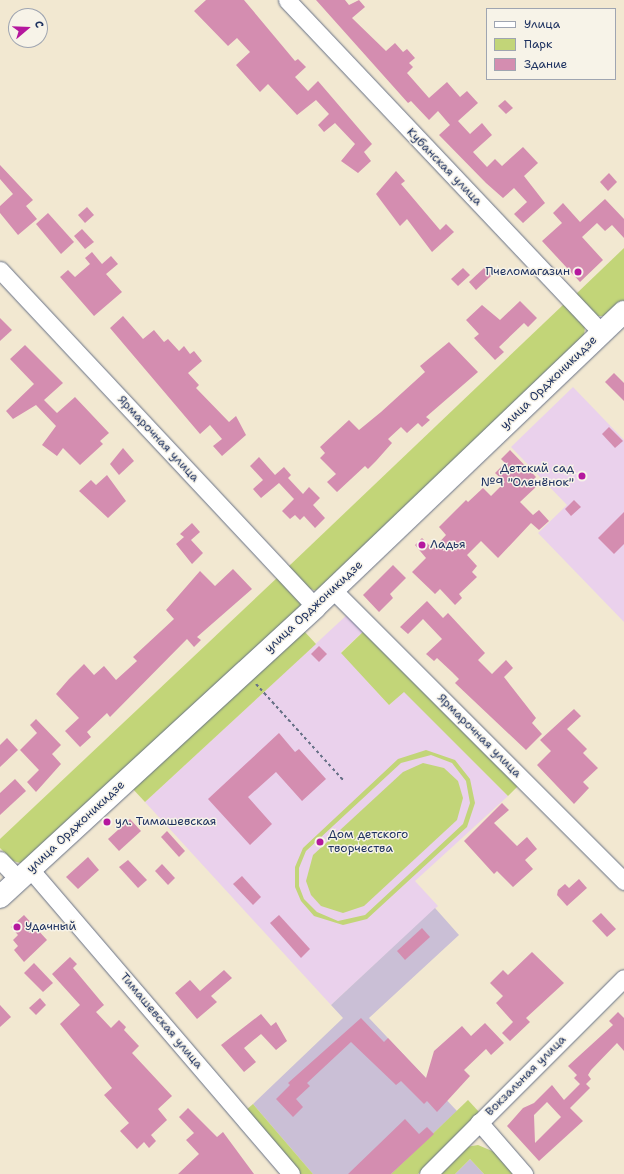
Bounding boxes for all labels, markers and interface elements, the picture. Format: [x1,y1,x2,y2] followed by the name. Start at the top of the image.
[8,8,48,48] north arrow
[486,8,616,80] legend
[524,16,560,32] text: Улица
[31,19,47,30] text: С
[524,36,552,52] text: Парк
[524,56,567,72] text: Здание
[403,125,485,209] street label: Кубанская улица
[485,265,570,279] place label: Пчеломагазин
[573,267,583,277] marker: Пчеломагазин
[498,333,600,433] street label: улица Орджоникидзе
[114,393,202,485] street label: Ярмарочная улица
[481,462,574,490] place label: Детский сад №9 "Оленёнок"
[577,471,587,481] marker: Детский сад №9 "Оленёнок"
[430,538,466,552] place label: Ладья
[417,540,427,550] marker: Ладья
[262,558,366,656] street label: улица Орджоникидзе
[434,691,524,781] street label: Ярмарочная улица
[24,778,128,876] street label: улица Орджоникидзе
[115,815,216,829] place label: ул. Тимашевская
[102,817,112,827] marker: ул. Тимашевская
[328,828,408,856] place label: Дом детского творчества
[315,837,325,847] marker: Дом детского творчества
[25,920,76,934] place label: Удачный
[12,922,22,932] marker: Удачный
[117,970,205,1072] street label: Тимашевская улица
[483,1033,569,1119] street label: Вокзальная улица

